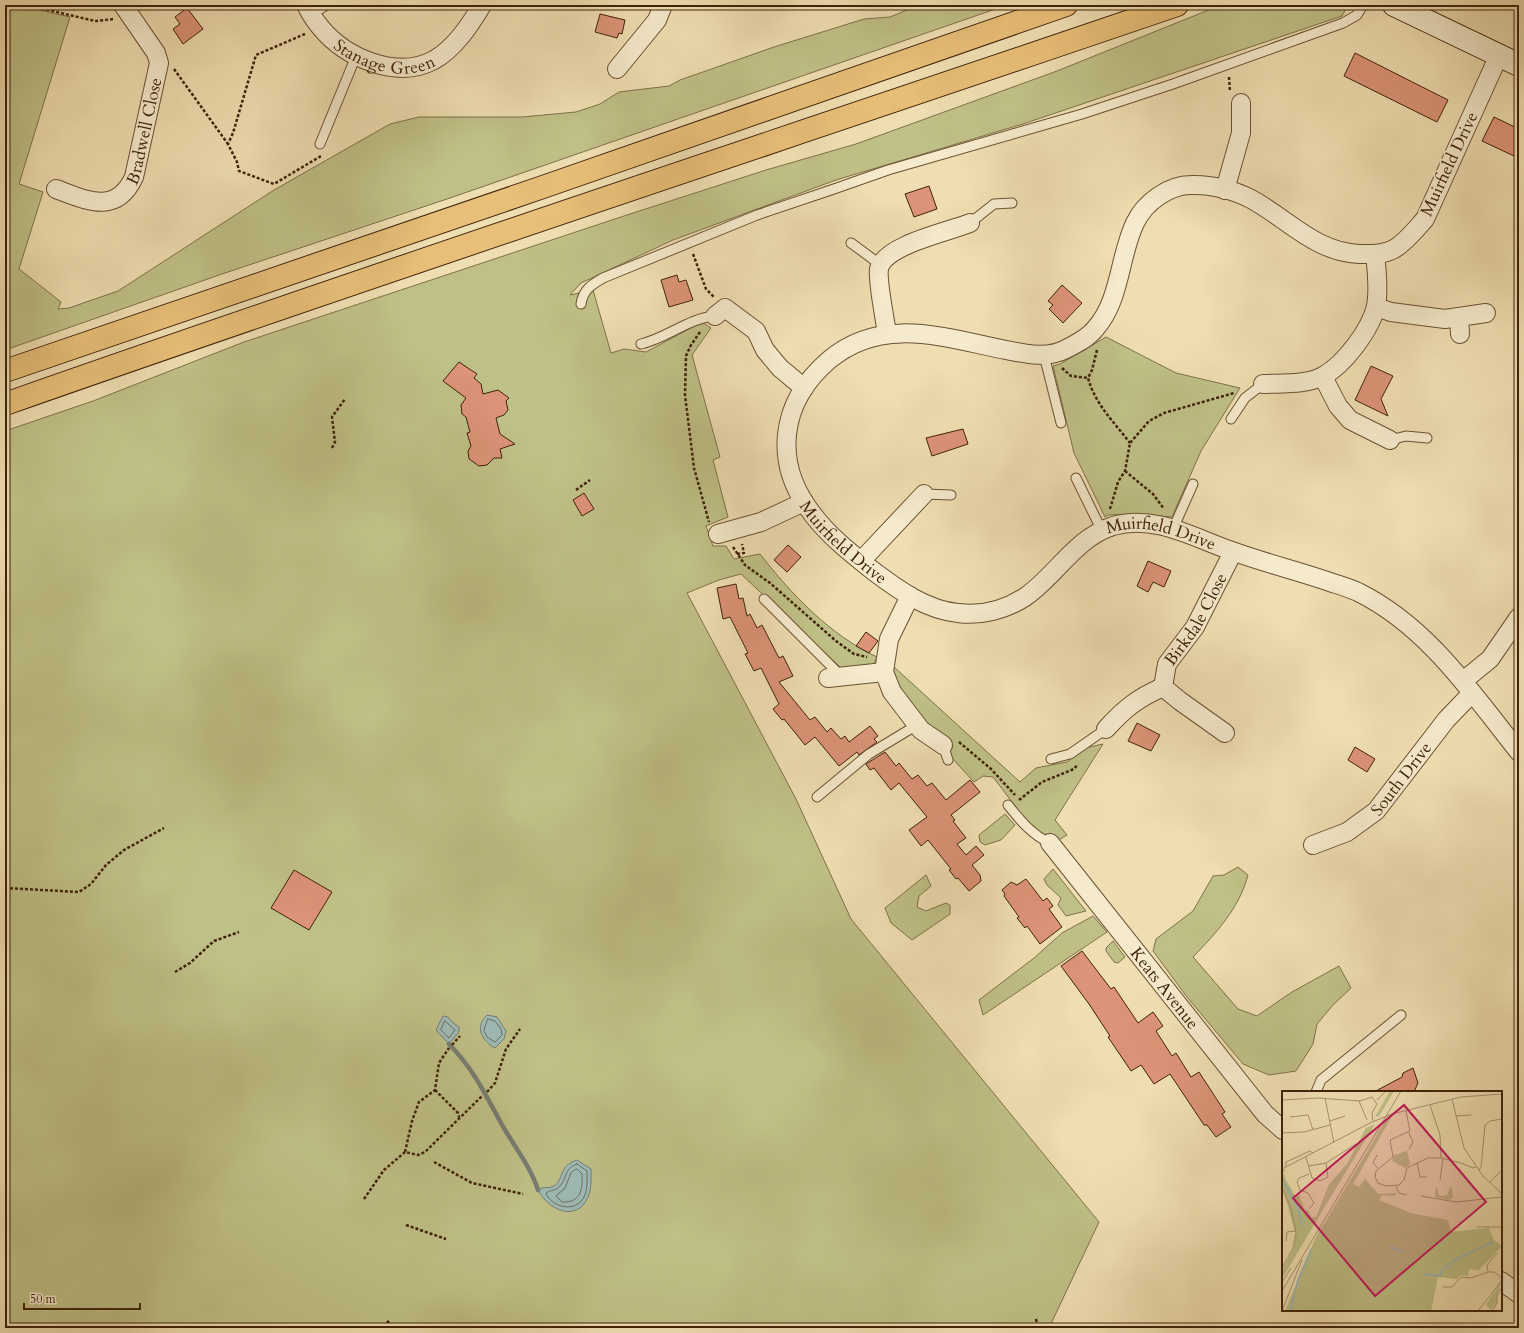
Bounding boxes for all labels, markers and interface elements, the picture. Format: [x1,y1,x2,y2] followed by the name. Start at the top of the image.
[329,33,439,79] street label: Stanage Green
[120,75,167,189] street label: Bradwell Close
[1415,108,1483,220] street label: Muirfield Drive
[795,496,892,589] street label: Muirfield Drive
[1103,511,1219,555] street label: Muirfield Drive
[1158,569,1232,670] street label: Birkdale Close
[1365,737,1437,820] street label: South Drive
[1125,942,1205,1034] street label: Keats Avenue
[1282,1091,1502,1311] inset map
[24,1285,140,1311] scale bar
[30,1291,57,1307] text: 50 m

